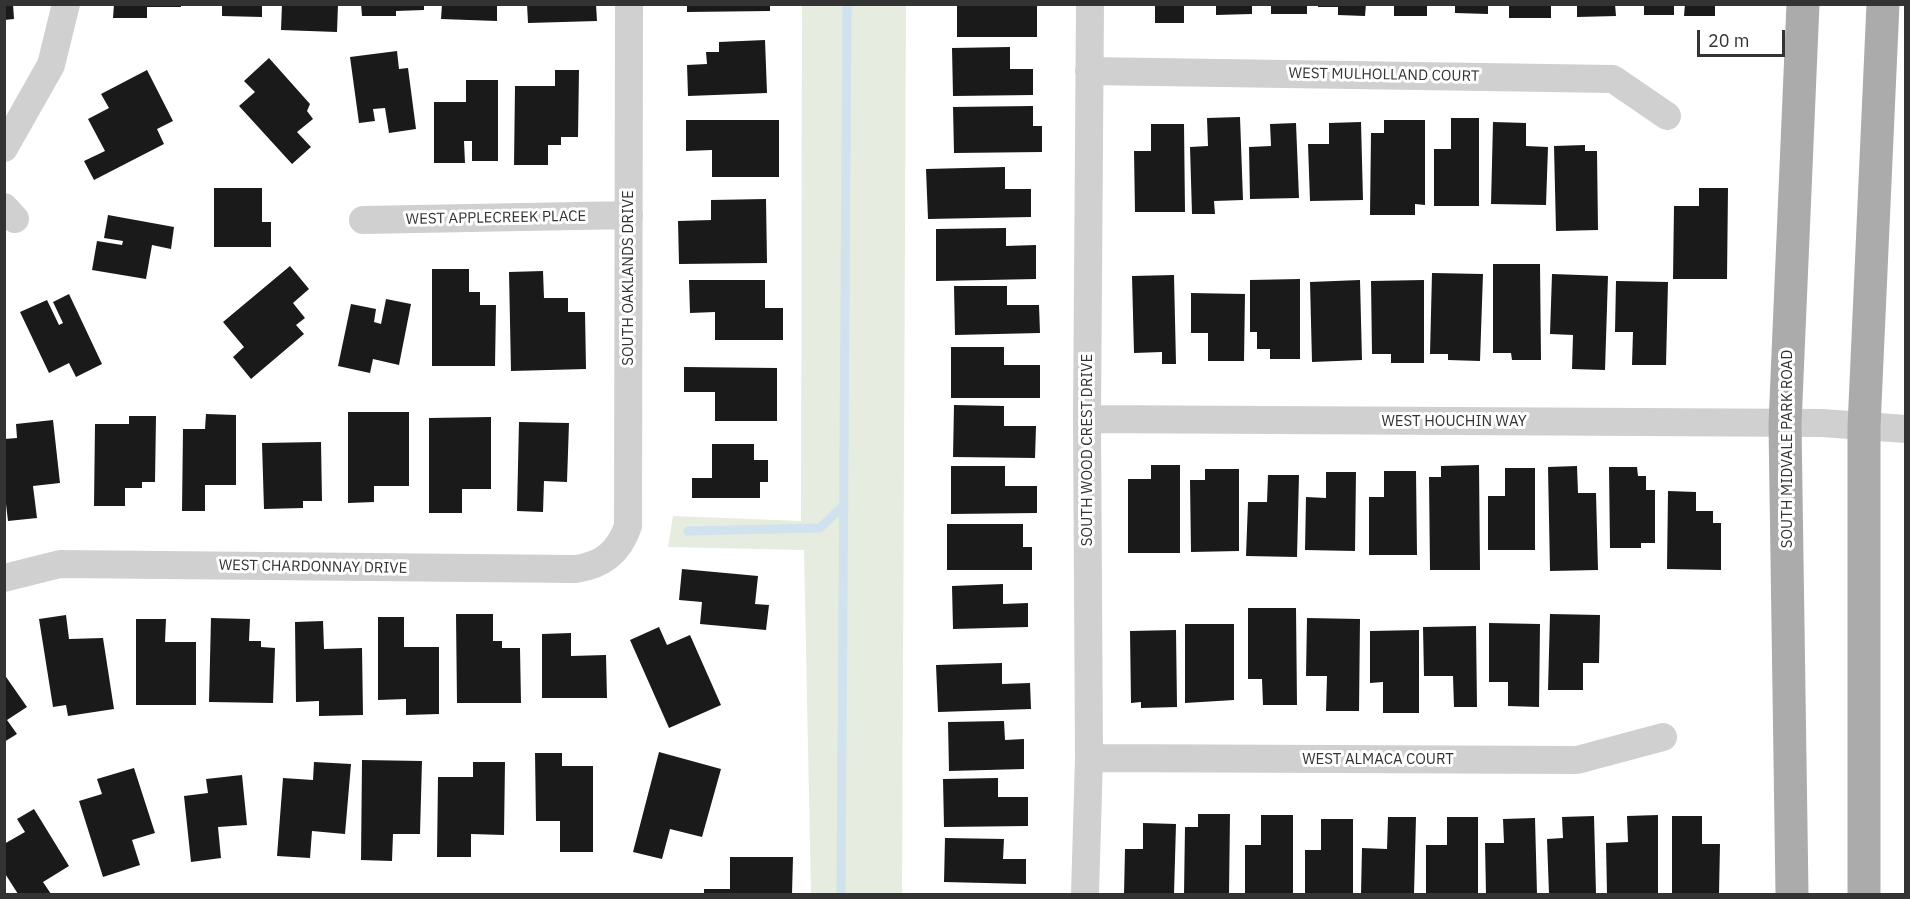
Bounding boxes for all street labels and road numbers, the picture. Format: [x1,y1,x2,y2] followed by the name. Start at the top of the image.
[1289,64,1479,86] street label: WEST MULHOLLAND COURT
[620,190,638,366] street label: SOUTH OAKLANDS DRIVE
[406,207,586,229] street label: WEST APPLECREEK PLACE
[1779,350,1797,548] street label: SOUTH MIDVALE PARK ROAD
[1079,354,1097,546] street label: SOUTH WOOD CREST DRIVE
[1381,413,1527,431] street label: WEST HOUCHIN WAY
[219,556,407,578] street label: WEST CHARDONNAY DRIVE
[1302,751,1454,769] street label: WEST ALMACA COURT

